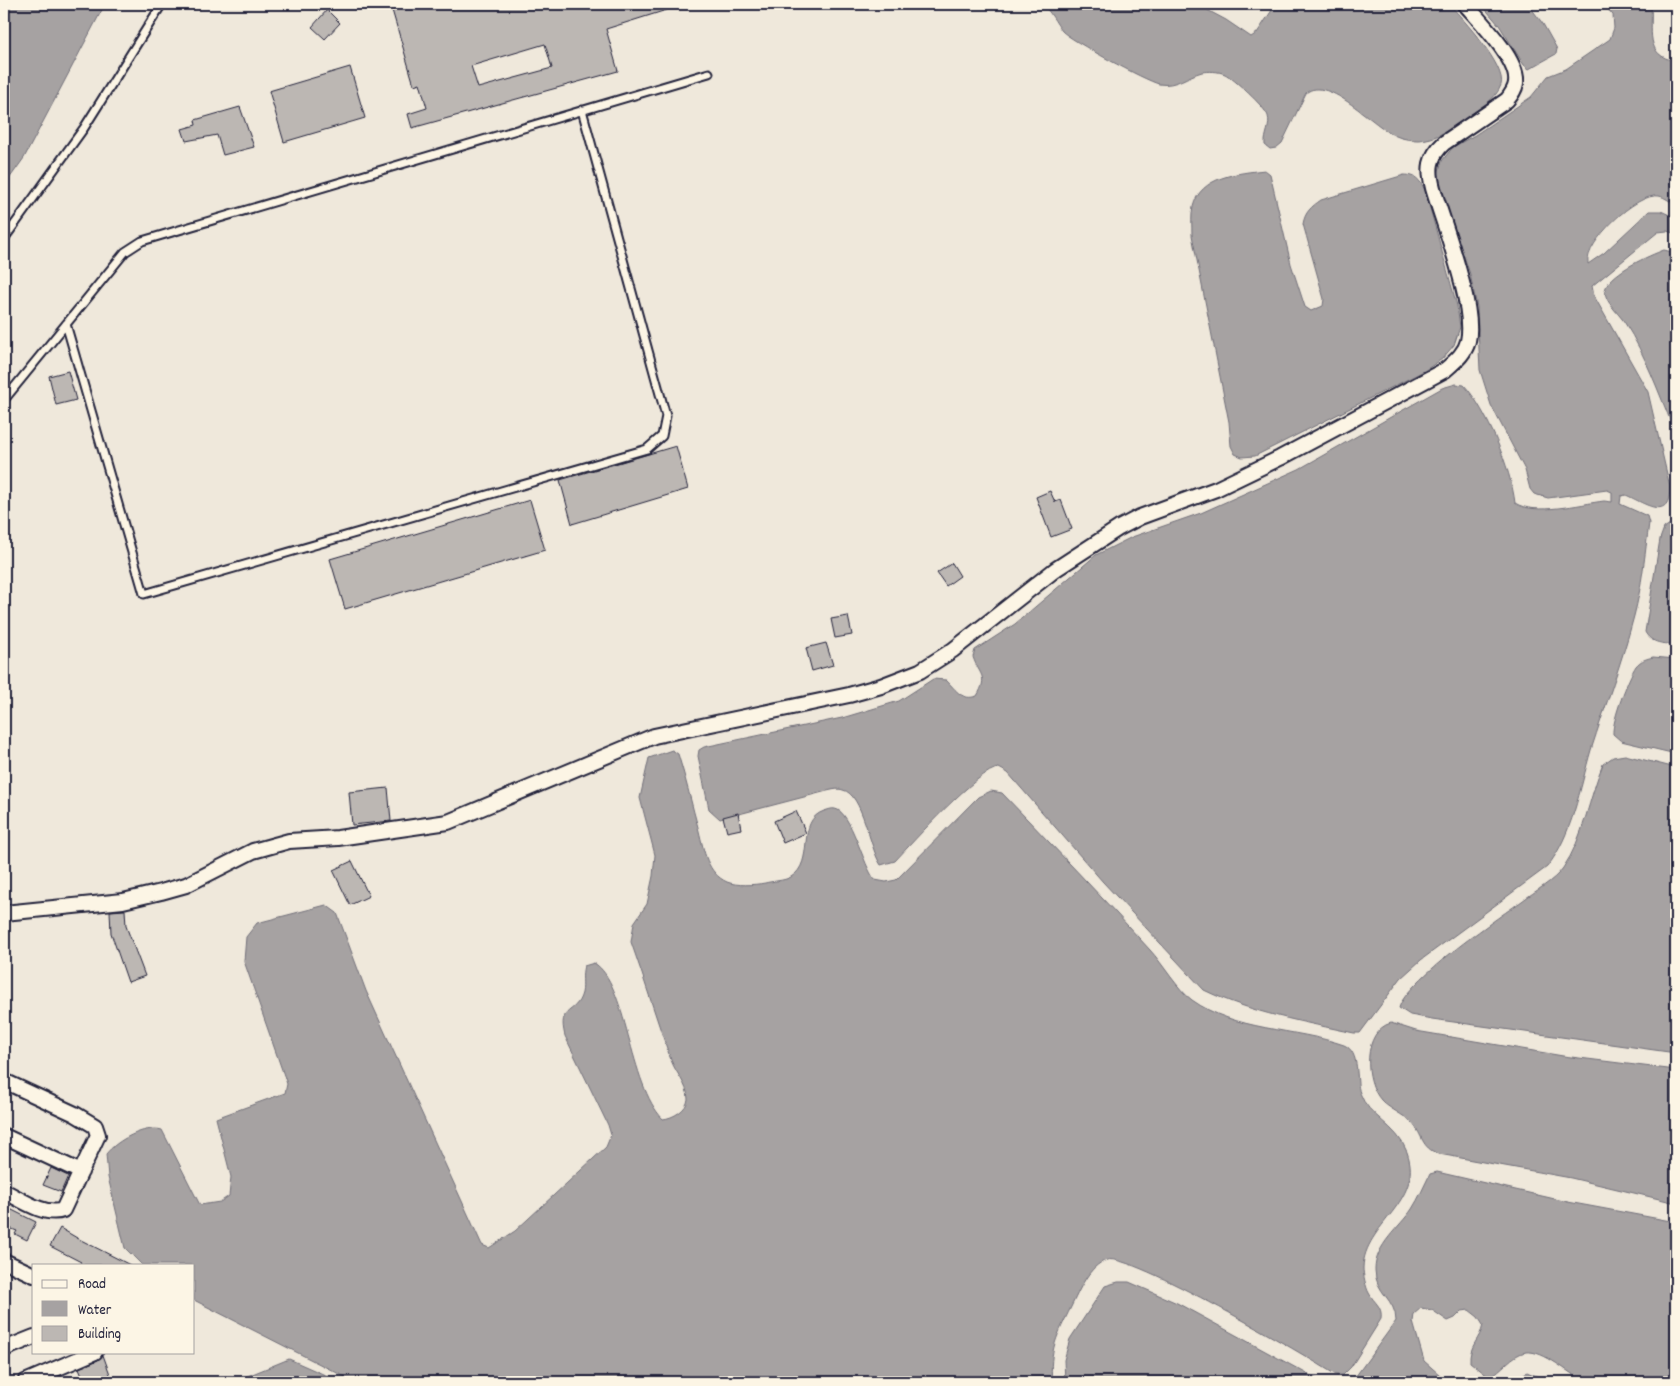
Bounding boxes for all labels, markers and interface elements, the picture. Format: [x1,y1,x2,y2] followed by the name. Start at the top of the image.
[32,1264,195,1354] legend
[78,1274,106,1296] text: Road
[78,1300,112,1322] text: Water
[78,1324,121,1346] text: Building

